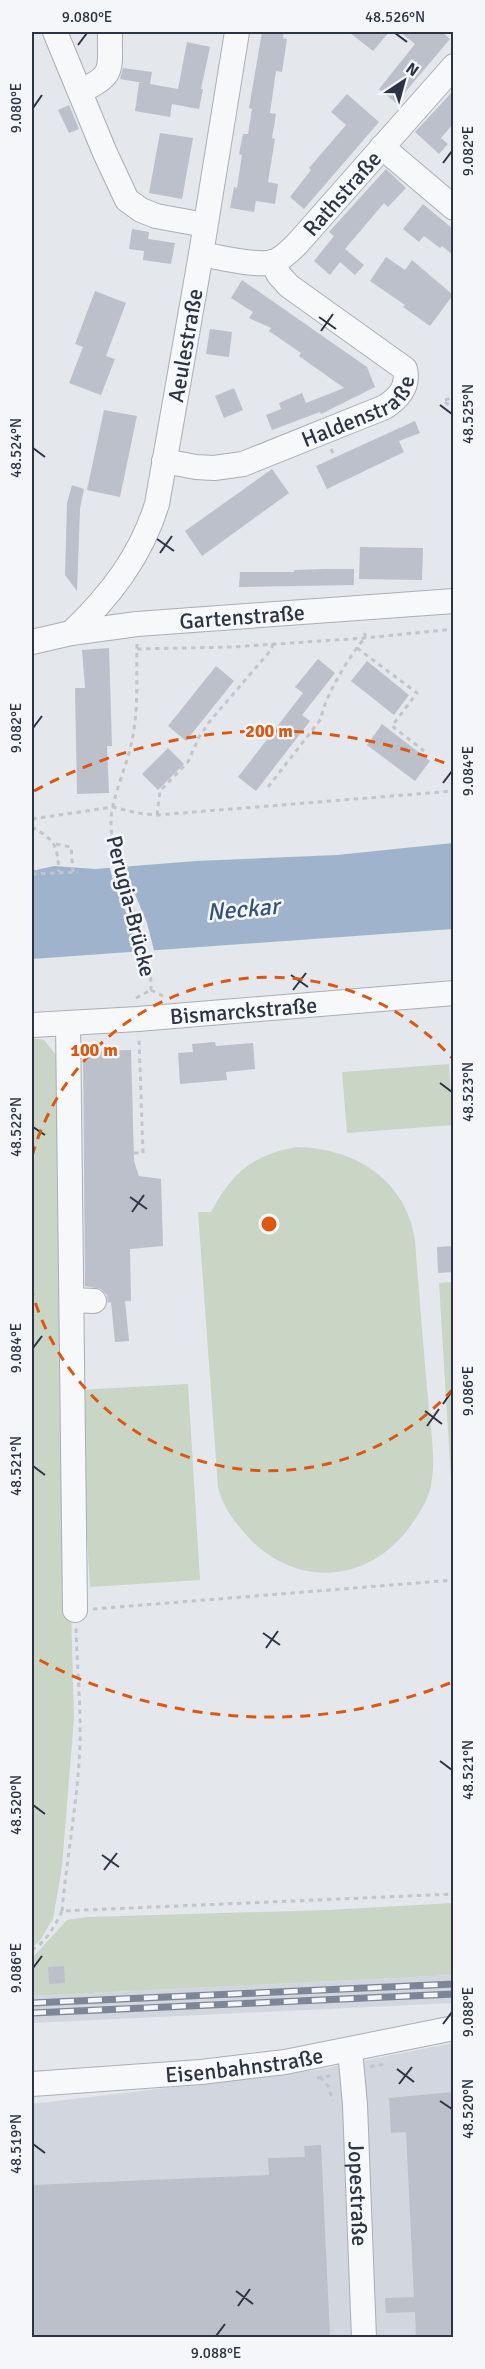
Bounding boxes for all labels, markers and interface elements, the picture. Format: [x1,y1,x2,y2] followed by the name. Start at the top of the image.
[62,8,112,26] text: 9.080°E
[365,8,425,26] text: 48.526°N
[374,51,434,111] north arrow
[402,58,423,81] text: N
[7,83,25,133] text: 9.080°E
[459,126,477,176] text: 9.082°E
[297,145,387,241] street label: Rathstraße
[162,286,208,404] street label: Aeulestraße
[297,374,420,453] street label: Haldenstraße
[459,384,477,444] text: 48.525°N
[7,418,25,478] text: 48.524°N
[178,598,306,634] street label: Gartenstraße
[7,703,25,753] text: 9.082°E
[245,720,293,742] text: 200 m
[459,746,477,796] text: 9.084°E
[100,833,162,979] street label: Perugia-Brücke
[205,891,284,927] water label: Neckar
[169,991,318,1030] street label: Bismarckstraße
[70,1039,118,1061] text: 100 m
[459,1062,477,1122] text: 48.523°N
[7,1097,25,1157] text: 48.522°N
[259,1214,279,1234] centre of rings
[7,1323,25,1373] text: 9.084°E
[459,1366,477,1416] text: 9.086°E
[7,1436,25,1496] text: 48.521°N
[459,1740,477,1800] text: 48.521°N
[7,1775,25,1835] text: 48.520°N
[7,1943,25,1993] text: 9.086°E
[459,1987,477,2037] text: 9.088°E
[164,2041,325,2088] street label: Eisenbahnstraße
[459,2079,477,2139] text: 48.520°N
[7,2114,25,2174] text: 48.519°N
[343,2141,374,2247] street label: Jopestraße
[191,2344,241,2362] text: 9.088°E

